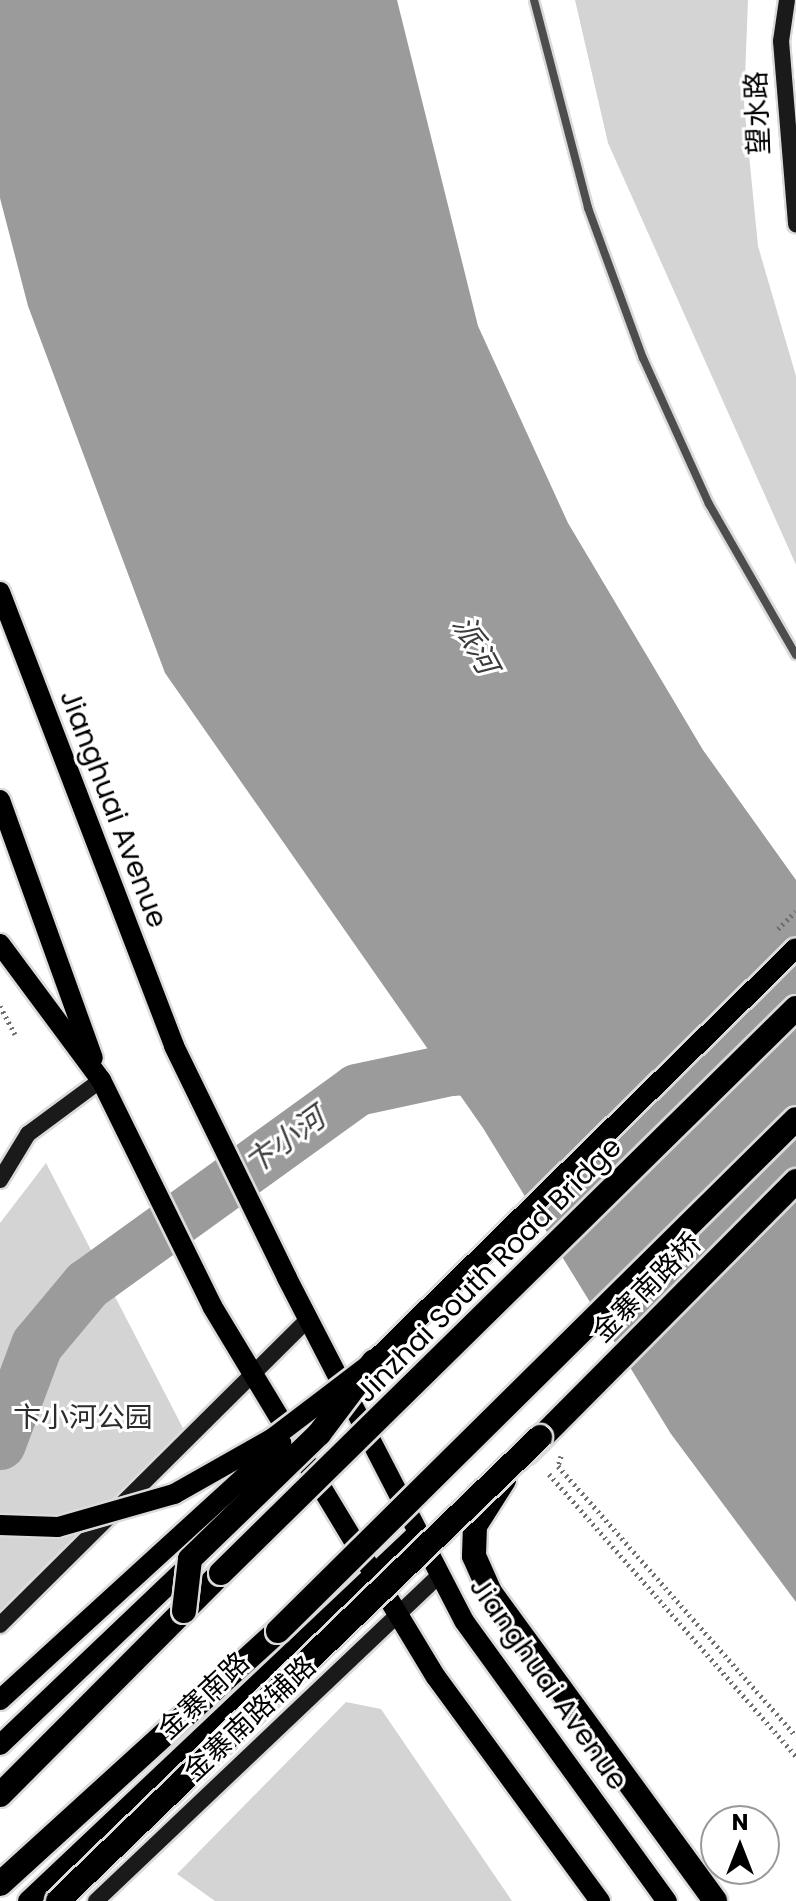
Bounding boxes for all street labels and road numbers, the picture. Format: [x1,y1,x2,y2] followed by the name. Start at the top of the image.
[740,70,776,156] street label: 望水路
[52,685,174,933] street label: Jianghuai Avenue
[349,1130,629,1410] street label: Jinzhai South Road Bridge
[586,1227,708,1349] street label: 金寨南路桥
[462,1571,634,1797] street label: Jianghuai Avenue
[152,1646,256,1746] street label: 金寨南路
[177,1649,323,1789] street label: 金寨南路辅路

